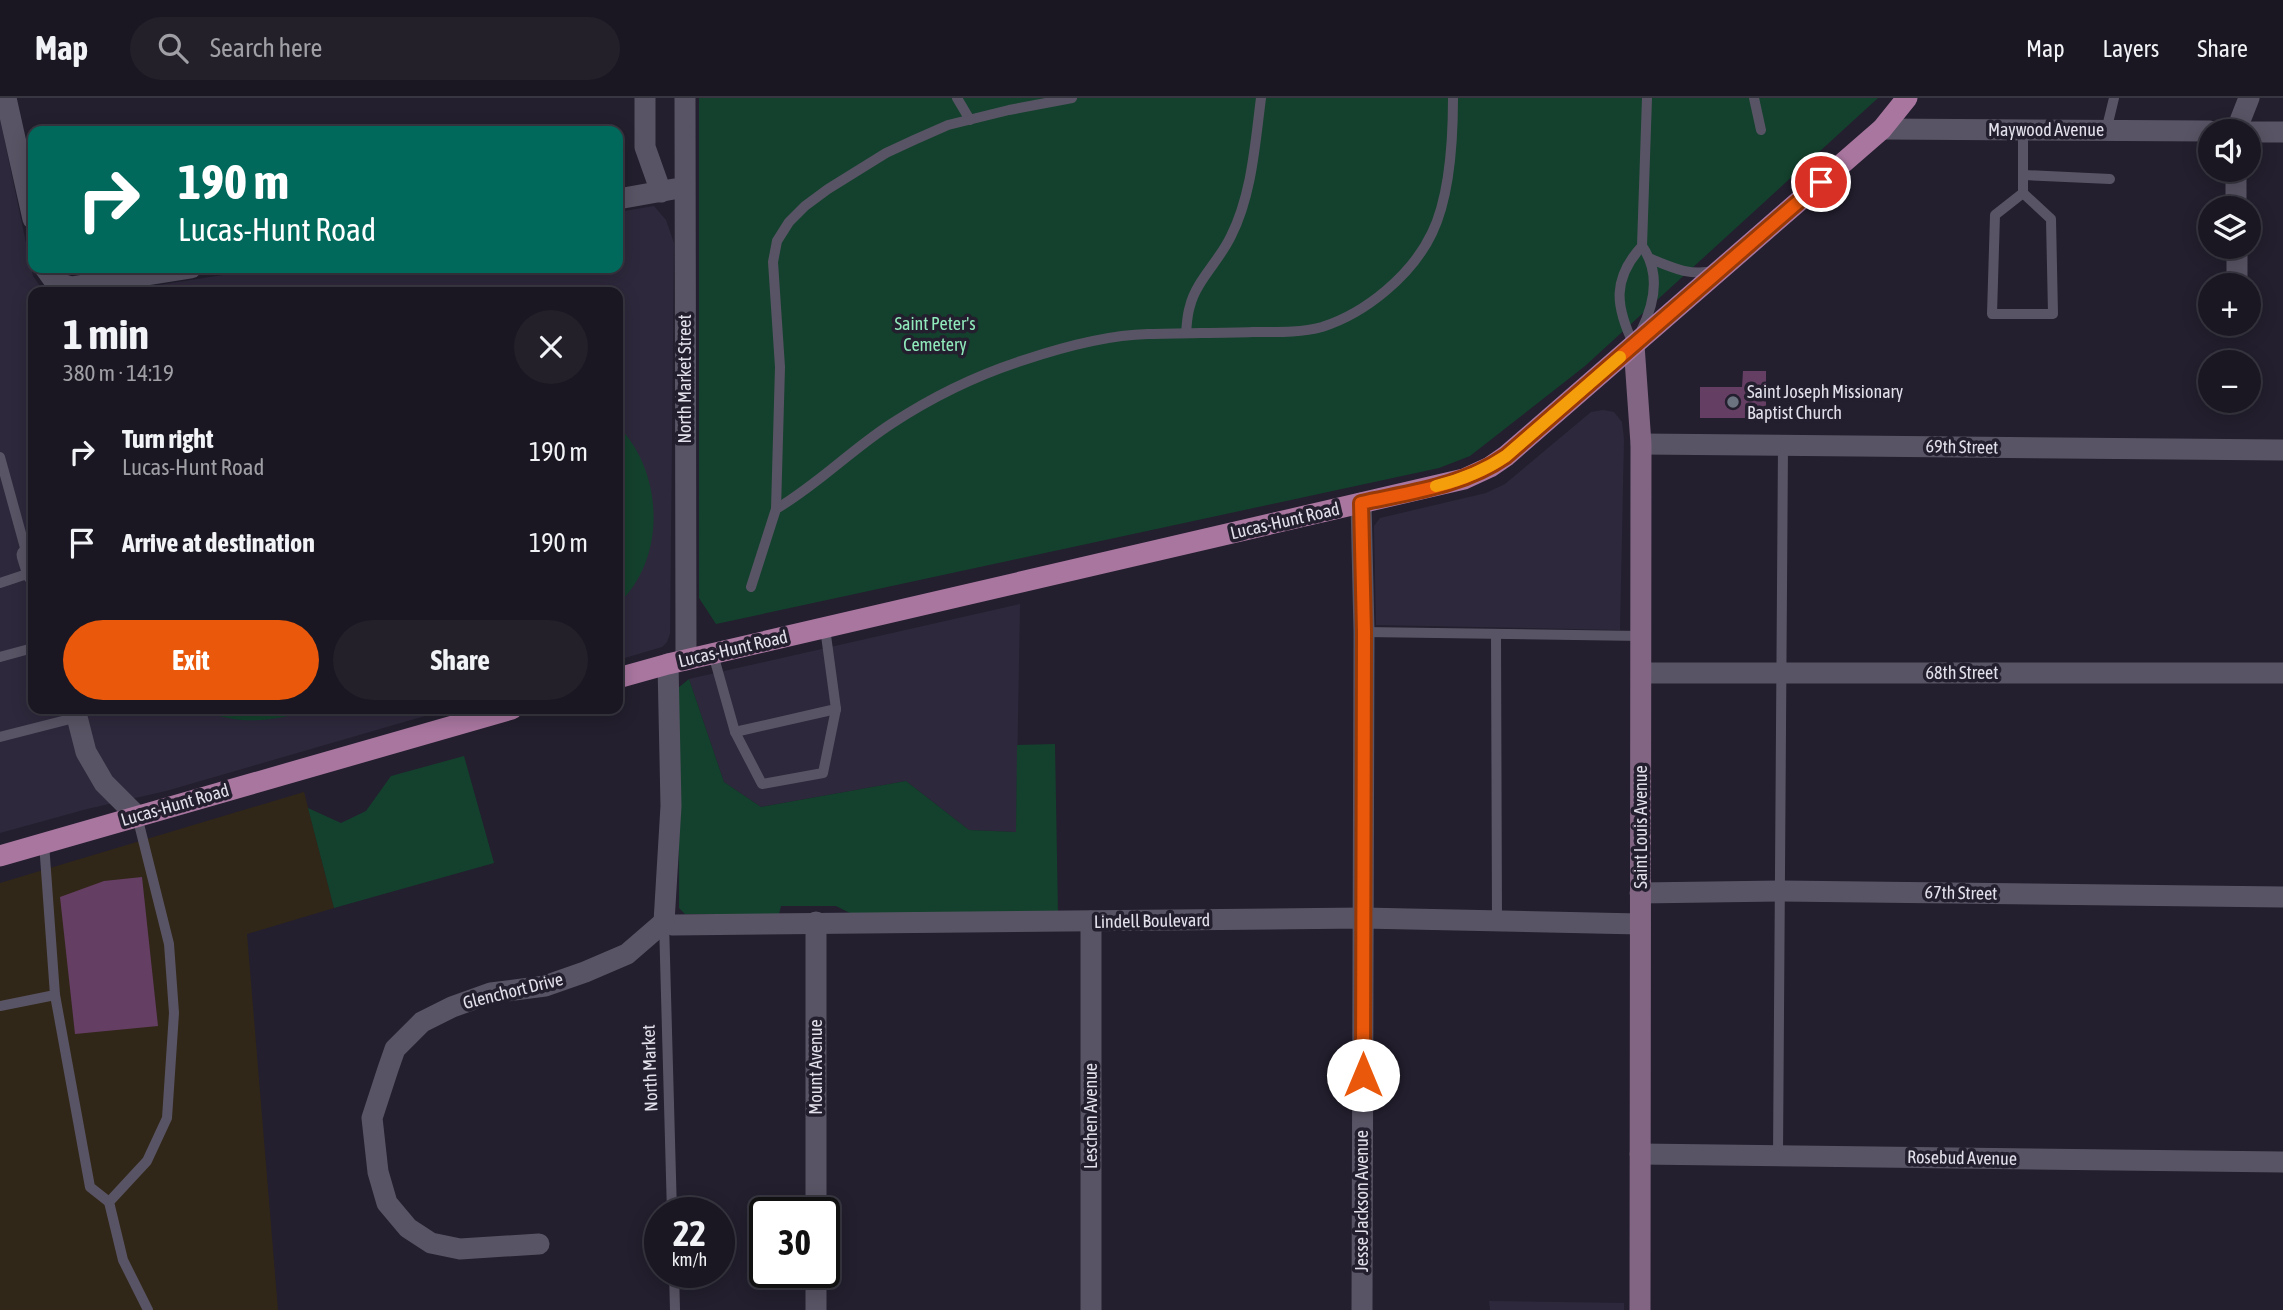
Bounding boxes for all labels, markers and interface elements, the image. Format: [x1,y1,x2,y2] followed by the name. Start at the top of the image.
[130,17,620,80] search box
[35,29,88,67] text: Map
[154,29,192,67] icon: search
[210,33,322,63] text: Search here
[2026,35,2065,62] text: Map
[2103,35,2159,62] text: Layers
[2197,35,2248,62] text: Share
[1988,119,2104,140] street label: Maywood Avenue
[2198,119,2261,413] map controls
[2198,119,2261,182] button: sound
[1791,152,1851,212] pin
[178,153,289,209] text: 190 m
[63,154,154,245] icon: right
[1802,163,1840,201] icon: arrive
[2198,196,2261,259] button: layers
[178,211,376,248] text: Lucas-Hunt Road
[2198,273,2261,336] button: +
[63,310,149,358] text: 1 min
[514,310,588,384] button: close
[894,313,976,355] park label: Saint Peter's Cemetery
[674,314,695,444] street label: North Market Street
[2198,350,2261,413] button: −
[63,360,174,386] text: 380 m · 14:19
[1747,381,1903,423] place label: Saint Joseph Missionary Baptist Church
[1725,394,1741,410] marker: Saint Joseph Missionary Baptist Church
[122,424,213,454] text: Turn right
[63,433,101,471] icon: right
[1925,435,1999,458] street label: 69th Street
[529,437,588,467] text: 190 m
[122,454,264,480] text: Lucas-Hunt Road
[1228,498,1342,543] street label: Lucas-Hunt Road
[63,524,101,562] icon: arrive
[122,528,315,558] text: Arrive at destination
[529,528,588,558] text: 190 m
[63,620,319,700] button: Exit
[333,620,588,700] button: Share
[676,626,790,671] street label: Lucas-Hunt Road
[1926,662,1998,683] street label: 68th Street
[1630,765,1651,889] street label: Saint Louis Avenue
[118,779,231,830] street label: Lucas-Hunt Road
[1924,881,1998,904] street label: 67th Street
[1094,909,1210,932] street label: Lindell Boulevard
[461,968,565,1013] street label: Glenchort Drive
[805,1019,826,1115] street label: Mount Avenue
[637,1024,662,1112] street label: North Market
[1326,1038,1400,1112] position arrow
[1080,1063,1101,1169] street label: Leschen Avenue
[1351,1130,1372,1272] street label: Jesse Jackson Avenue
[1907,1146,2017,1169] street label: Rosebud Avenue
[749,1197,840,1288] speed limit sign: 30
[673,1213,706,1253] text: 22
[672,1249,707,1270] text: km/h

